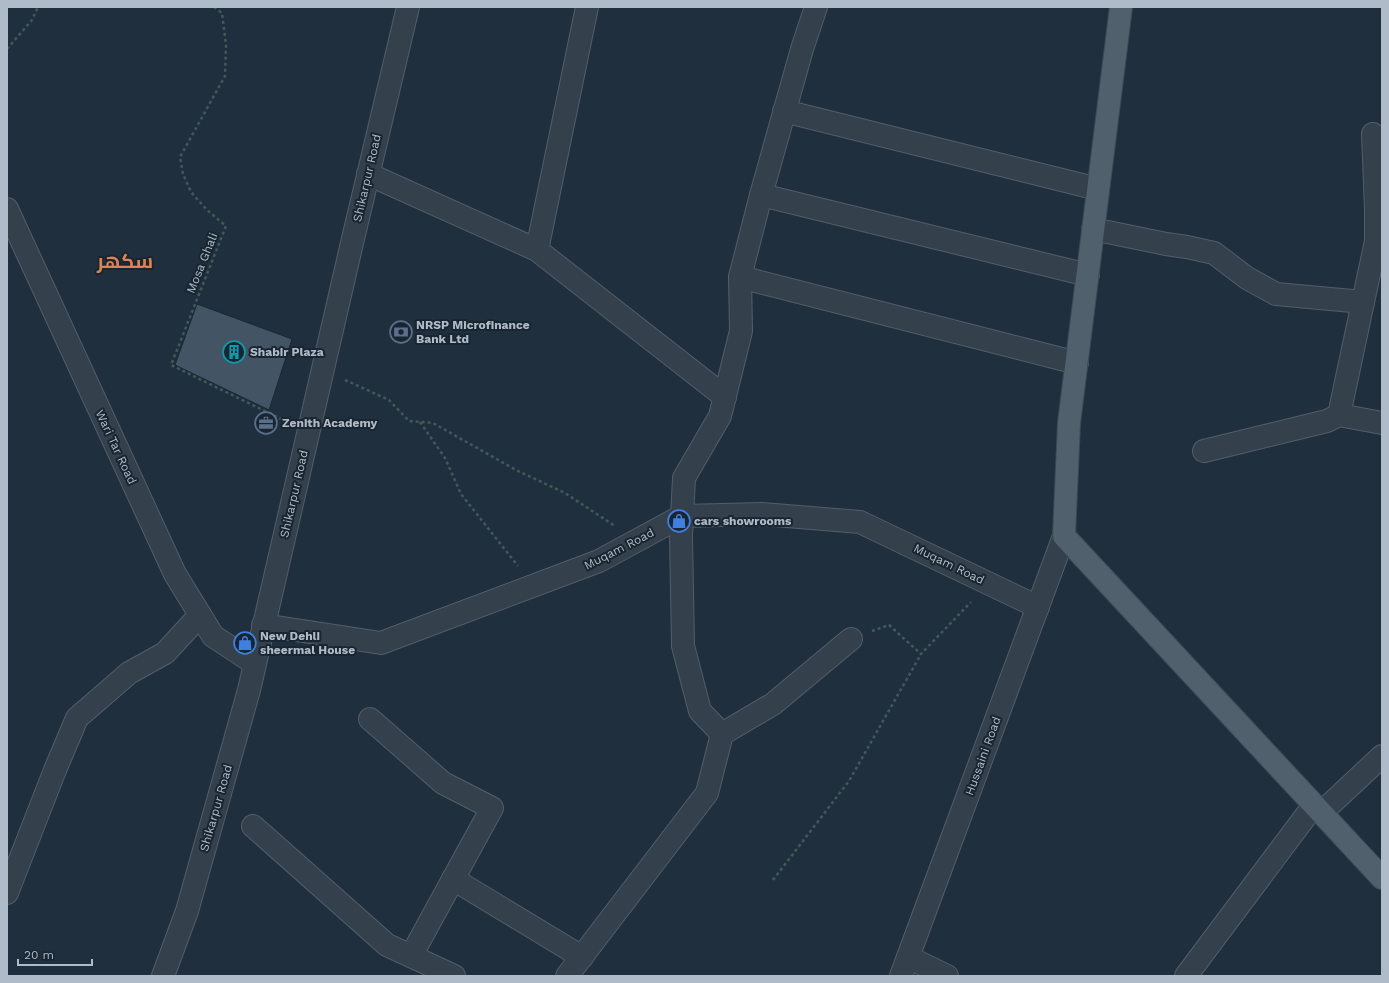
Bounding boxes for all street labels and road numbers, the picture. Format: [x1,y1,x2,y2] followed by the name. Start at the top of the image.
[350,133,384,223] street label: Shikarpur Road
[184,231,220,295] street label: Mosa Ghali
[93,408,139,486] street label: Wari Tar Road
[277,449,311,539] street label: Shikarpur Road
[582,525,656,573] street label: Muqam Road
[911,541,987,587] street label: Muqam Road
[962,715,1004,797] street label: Hussaini Road
[197,763,235,853] street label: Shikarpur Road

